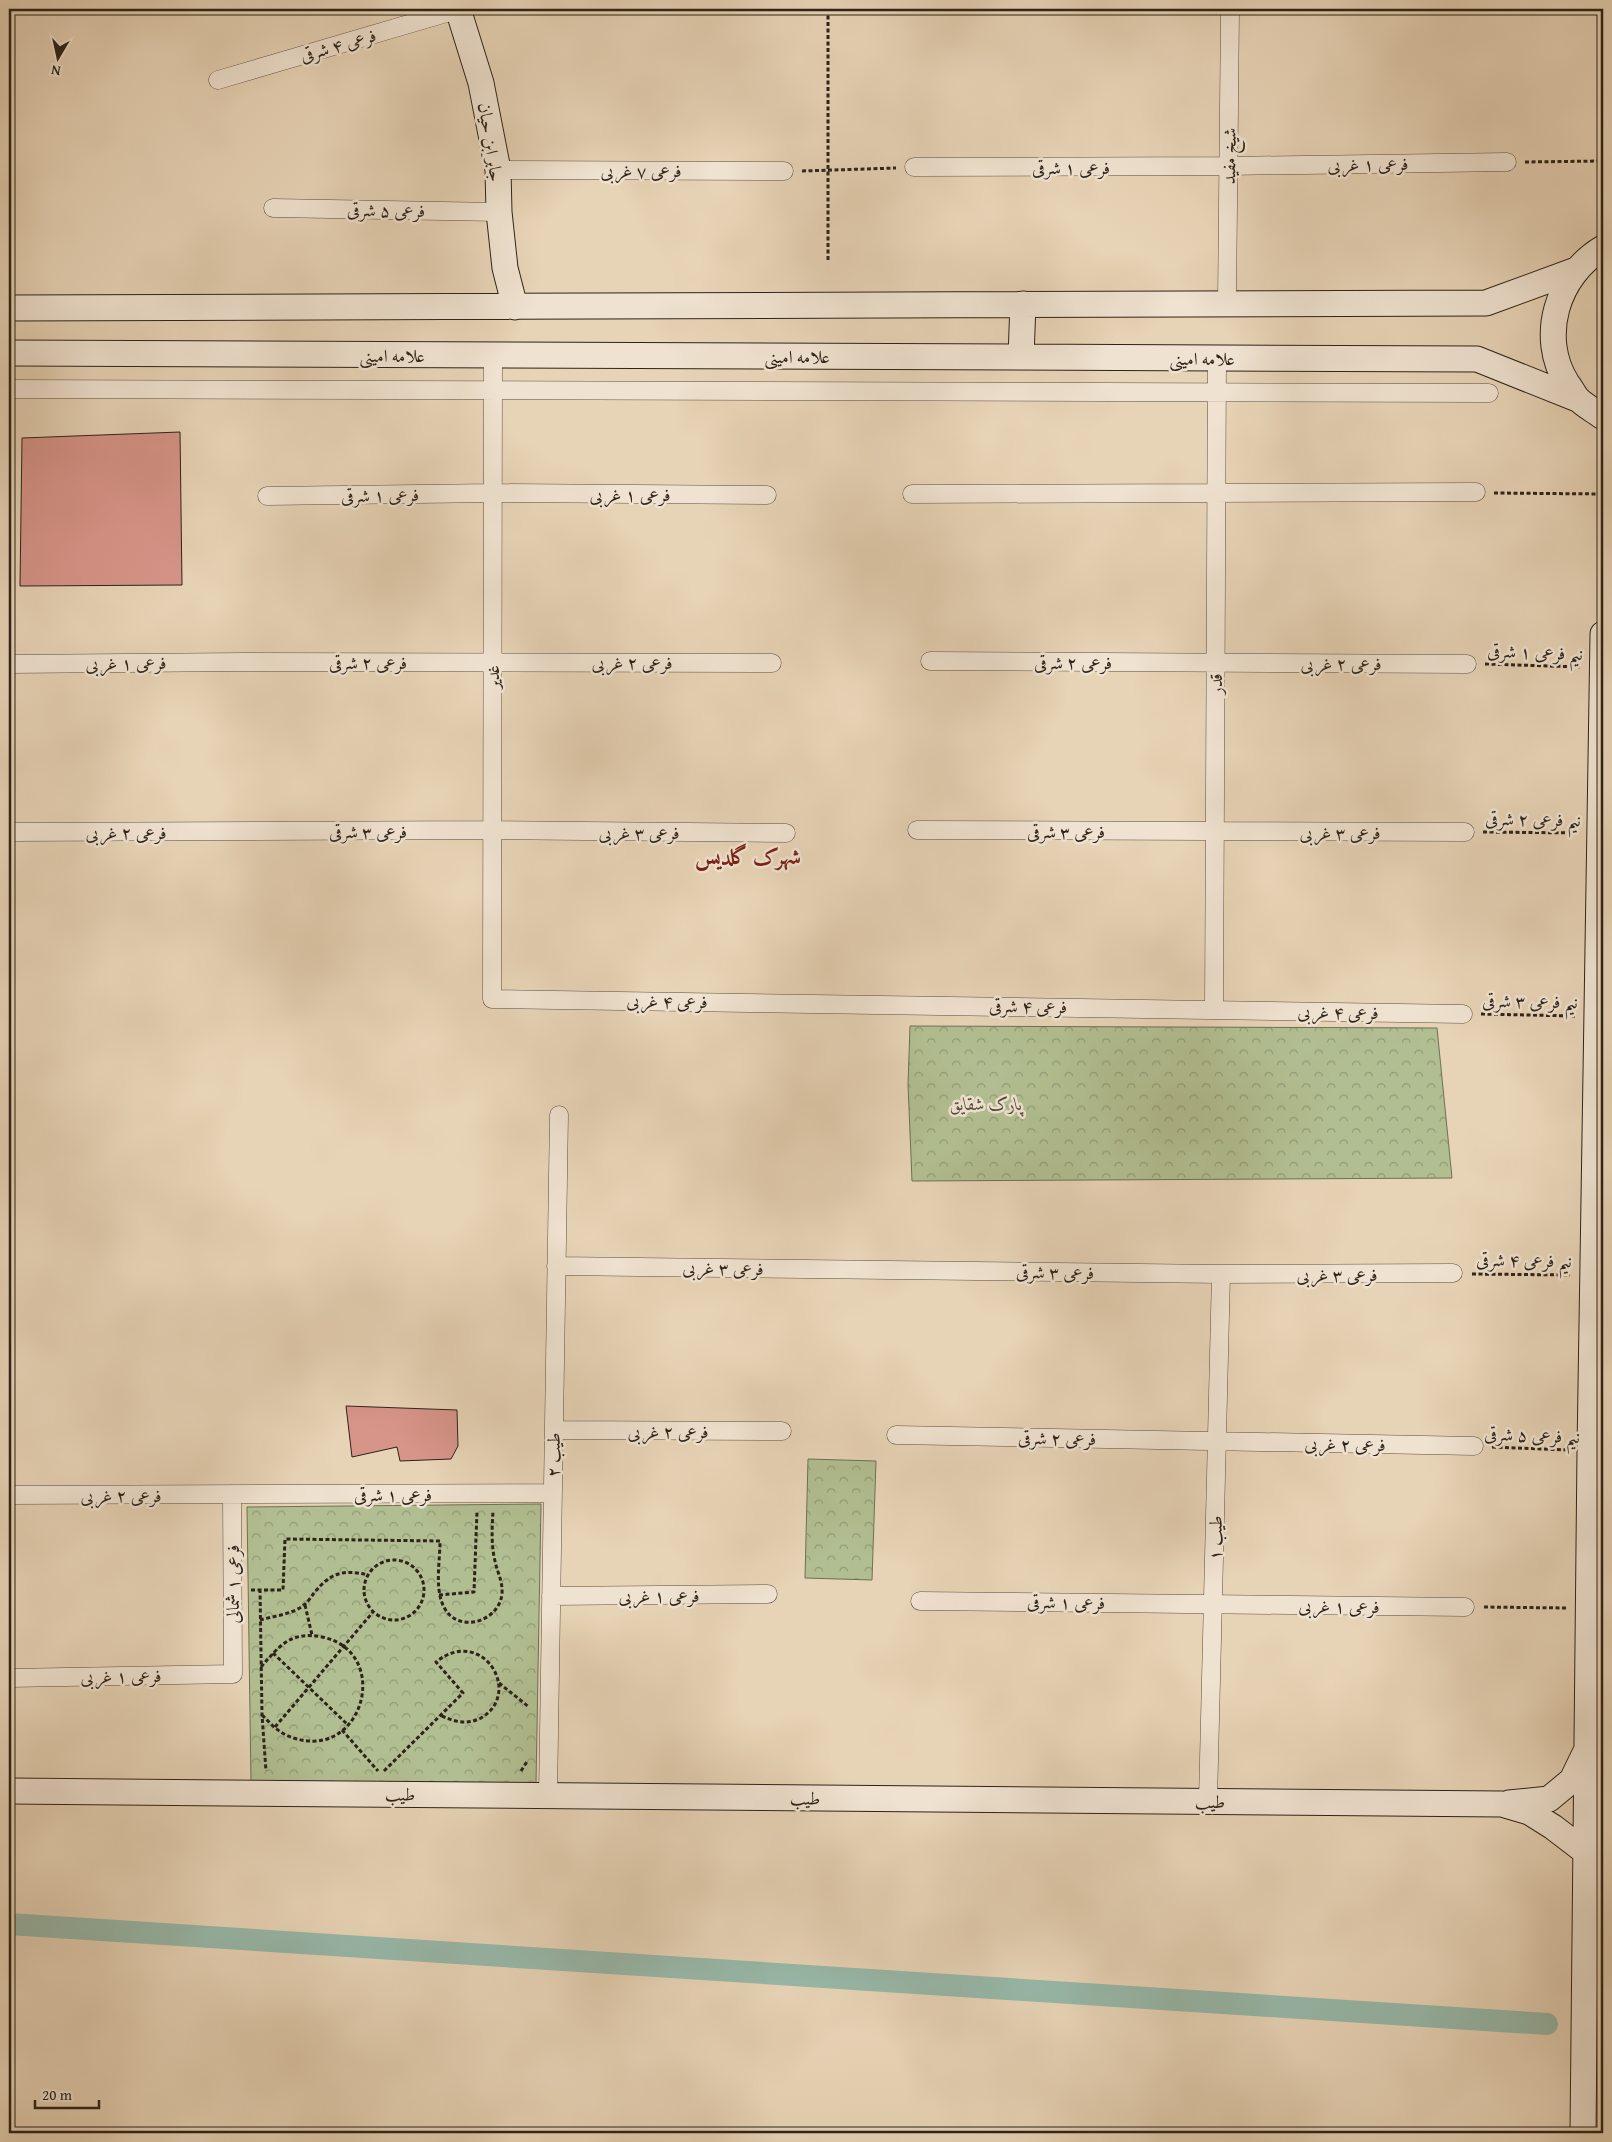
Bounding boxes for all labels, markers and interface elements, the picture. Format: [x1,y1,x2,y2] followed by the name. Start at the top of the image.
[297,21,379,69] street label: فرعی ۴ شرقی
[32,32,82,82] north arrow
[49,60,62,81] text: N
[471,101,511,183] street label: جابر ابن حیان
[1215,127,1246,185] street label: شیخ مفید
[1327,150,1409,178] street label: فرعی ۱ غربی
[1032,154,1110,181] street label: فرعی ۱ شرقی
[600,157,682,184] street label: فرعی ۷ غربی
[347,196,425,224] street label: فرعی ۵ شرقی
[359,342,425,369] street label: علامه امینی
[764,343,830,370] street label: علامه امینی
[1169,345,1235,372] street label: علامه امینی
[341,481,419,509] street label: فرعی ۱ شرقی
[589,481,671,508] street label: فرعی ۱ غربی
[1487,637,1583,672] street label: نیم فرعی ۱ شرقی
[85,649,167,677] street label: فرعی ۱ غربی
[329,649,407,676] street label: فرعی ۲ شرقی
[591,649,673,676] street label: فرعی ۲ غربی
[1034,649,1112,676] street label: فرعی ۲ شرقی
[1300,650,1382,677] street label: فرعی ۲ غربی
[479,665,506,691] street label: غدیر
[1202,674,1229,696] street label: قدر
[1485,805,1581,838] street label: نیم فرعی ۲ شرقی
[329,818,407,845] street label: فرعی ۳ شرقی
[1027,818,1105,845] street label: فرعی ۳ شرقی
[85,819,167,846] street label: فرعی ۲ غربی
[598,819,680,846] street label: فرعی ۳ غربی
[1299,819,1381,846] street label: فرعی ۳ غربی
[695,840,801,872] district label: شهرک گلدیس
[626,987,708,1015] street label: فرعی ۴ غربی
[1482,987,1578,1020] street label: نیم فرعی ۳ شرقی
[989,992,1067,1020] street label: فرعی ۴ شرقی
[1297,998,1379,1026] street label: فرعی ۴ غربی
[950,1090,1024,1117] park label: پارک شقایق
[1476,1246,1572,1279] street label: نیم فرعی ۴ شرقی
[682,1254,764,1282] street label: فرعی ۳ غربی
[1016,1258,1094,1286] street label: فرعی ۳ شرقی
[1296,1261,1378,1288] street label: فرعی ۳ غربی
[627,1418,709,1445] street label: فرعی ۲ غربی
[1484,1420,1580,1455] street label: نیم فرعی ۵ شرقی
[1018,1424,1096,1452] street label: فرعی ۲ شرقی
[1304,1430,1386,1458] street label: فرعی ۲ غربی
[539,1432,567,1478] street label: طیب ۲
[354,1481,432,1508] street label: فرعی ۱ شرقی
[80,1482,162,1509] street label: فرعی ۲ غربی
[1201,1515,1229,1561] street label: طیب ۱
[219,1545,246,1623] street label: فرعی ۱ شمالی
[618,1582,700,1609] street label: فرعی ۱ غربی
[1027,1588,1105,1616] street label: فرعی ۱ شرقی
[1298,1592,1380,1620] street label: فرعی ۱ غربی
[80,1662,162,1690] street label: فرعی ۱ غربی
[385,1780,415,1808] street label: طیب
[790,1784,820,1812] street label: طیب
[1195,1788,1225,1815] street label: طیب
[35,2077,99,2109] scale bar
[42,2084,73,2105] text: 20 m

